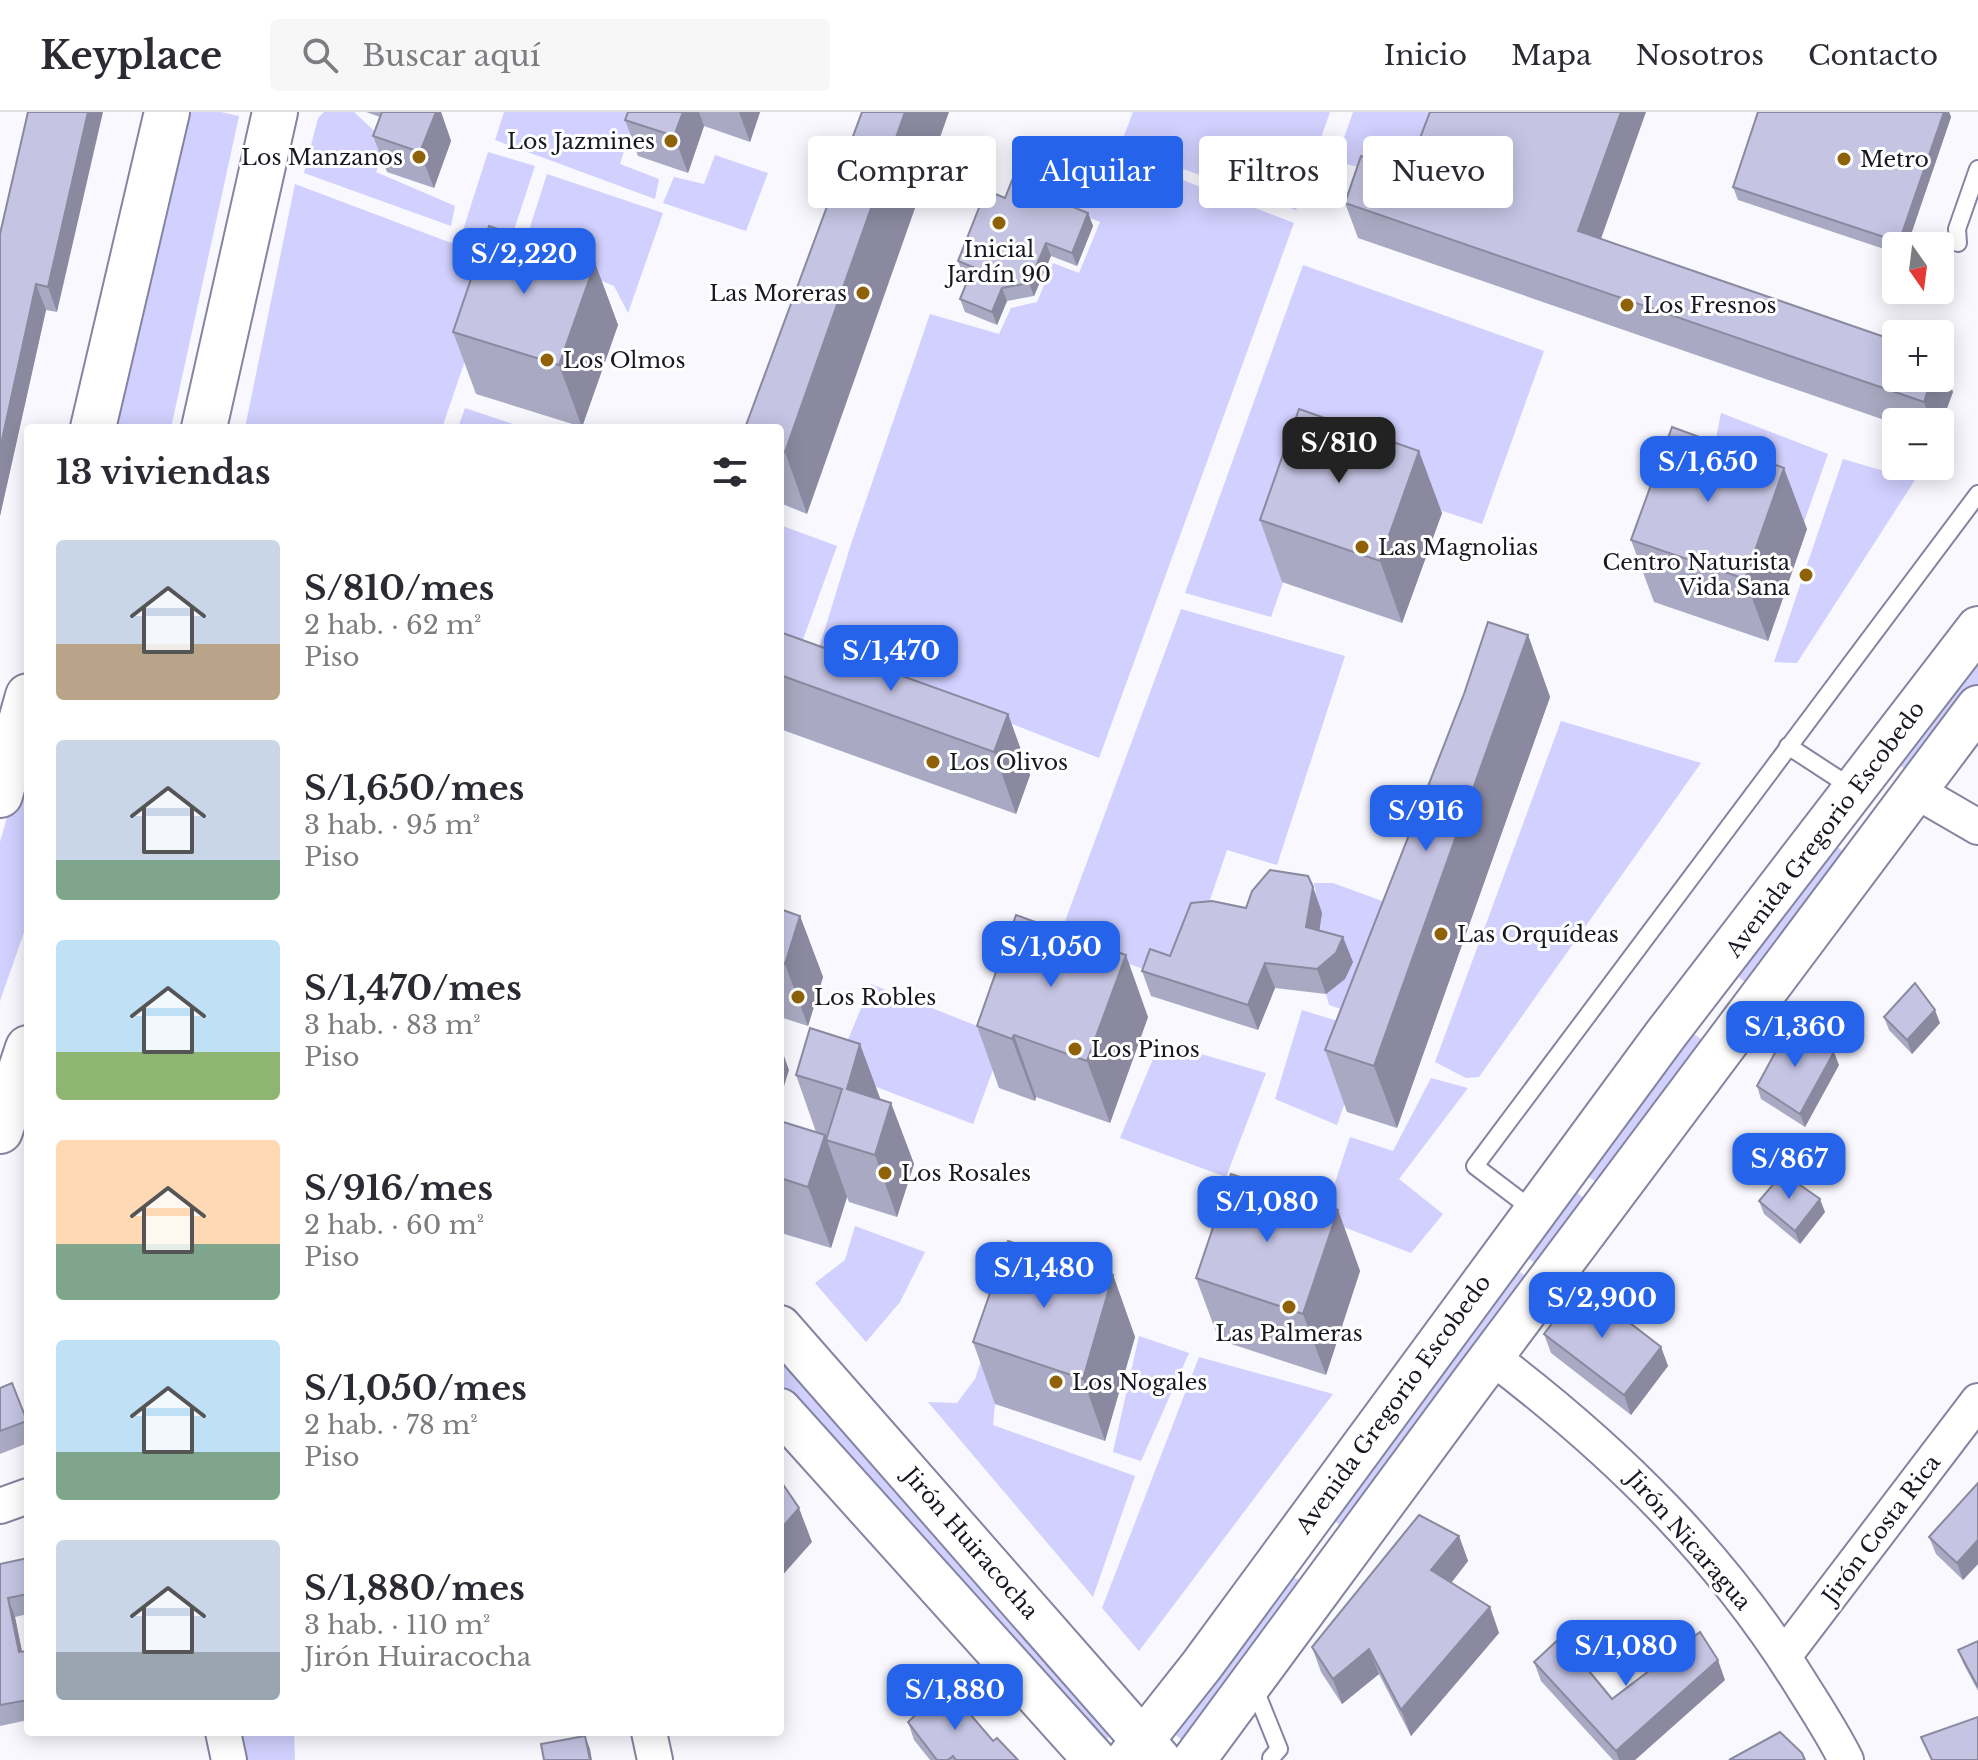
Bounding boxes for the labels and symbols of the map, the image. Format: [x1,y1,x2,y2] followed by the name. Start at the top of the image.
[507,128,655,155] place label: Los Jazmines
[662,132,680,150] marker: Los Jazmines
[241,144,403,171] place label: Los Manzanos
[1860,146,1929,173] place label: Metro
[410,148,428,166] marker: Los Manzanos
[1835,150,1853,168] marker: Metro
[990,214,1008,232] marker: Inicial Jardín 90
[450,228,598,296] pin: S/2,220
[1882,232,1954,304] north arrow
[944,236,1051,288] place label: Inicial Jardín 90
[709,280,847,307] place label: Las Moreras
[854,284,872,302] marker: Las Moreras
[1643,292,1777,319] place label: Los Fresnos
[1618,296,1636,314] marker: Los Fresnos
[563,347,685,374] place label: Los Olmos
[538,351,556,369] marker: Los Olmos
[1283,417,1395,485] pin: S/810
[1634,436,1782,504] pin: S/1,650
[1378,534,1538,561] place label: Las Magnolias
[1353,538,1371,556] marker: Las Magnolias
[1603,549,1791,601] place label: Centro Naturista Vida Sana
[1797,566,1815,584] marker: Centro Naturista Vida Sana
[817,625,965,693] pin: S/1,470
[1720,696,1931,963] street label: Avenida Gregorio Escobedo
[949,749,1068,776] place label: Los Olivos
[924,753,942,771] marker: Los Olivos
[1370,785,1482,853] pin: S/916
[977,921,1125,989] pin: S/1,050
[1457,921,1619,948] place label: Las Orquídeas
[1432,925,1450,943] marker: Las Orquídeas
[814,984,936,1011] place label: Los Robles
[789,988,807,1006] marker: Los Robles
[1721,1001,1869,1069] pin: S/1,360
[1091,1036,1200,1063] place label: Los Pinos
[1066,1040,1084,1058] marker: Los Pinos
[1733,1133,1845,1201] pin: S/867
[901,1160,1031,1187] place label: Los Rosales
[876,1164,894,1182] marker: Los Rosales
[1193,1176,1341,1244] pin: S/1,080
[970,1242,1118,1310] pin: S/1,480
[1290,1270,1496,1540] street label: Avenida Gregorio Escobedo
[1528,1272,1676,1340] pin: S/2,900
[1280,1298,1298,1316] marker: Las Palmeras
[1215,1320,1363,1347] place label: Las Palmeras
[1072,1369,1207,1396] place label: Los Nogales
[1047,1373,1065,1391] marker: Los Nogales
[1815,1449,1947,1611] street label: Jirón Costa Rica
[895,1460,1044,1625] street label: Jirón Huiracocha
[1619,1463,1757,1616] street label: Jirón Nicaragua
[1552,1620,1700,1688] pin: S/1,080
[881,1664,1029,1732] pin: S/1,880

